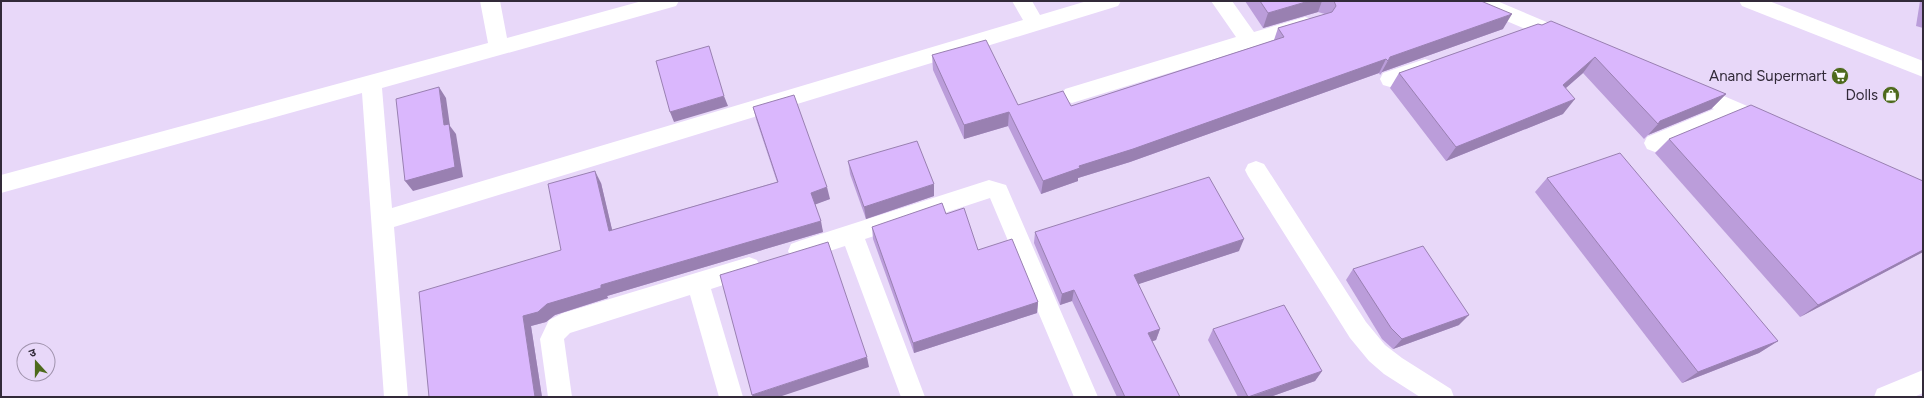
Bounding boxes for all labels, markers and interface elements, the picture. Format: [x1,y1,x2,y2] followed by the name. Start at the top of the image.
[1830,66,1850,86] supermarket icon: Anand Supermart
[1709,67,1827,85] place label: Anand Supermart
[1881,85,1901,105] shop icon: Dolls
[1845,86,1878,104] place label: Dolls
[16,342,56,382] north arrow
[27,346,38,360] text: उ

